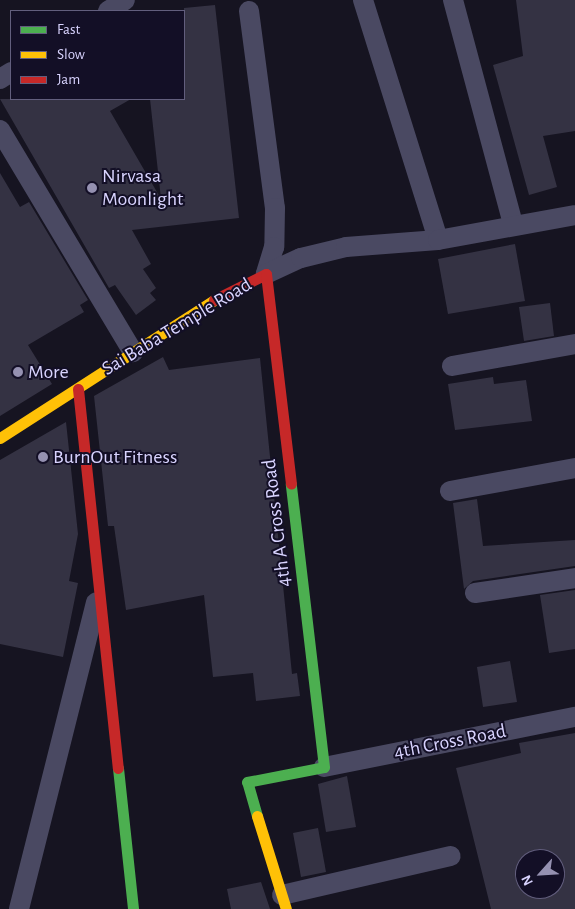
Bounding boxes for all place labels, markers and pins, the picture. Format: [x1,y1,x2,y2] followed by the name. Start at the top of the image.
[102,165,183,212] place label: Nirvasa Moonlight
[86,182,98,194] marker: Nirvasa Moonlight
[28,360,69,384] place label: More
[12,366,24,378] marker: More
[53,445,177,469] place label: BurnOut Fitness
[37,451,49,463] marker: BurnOut Fitness

